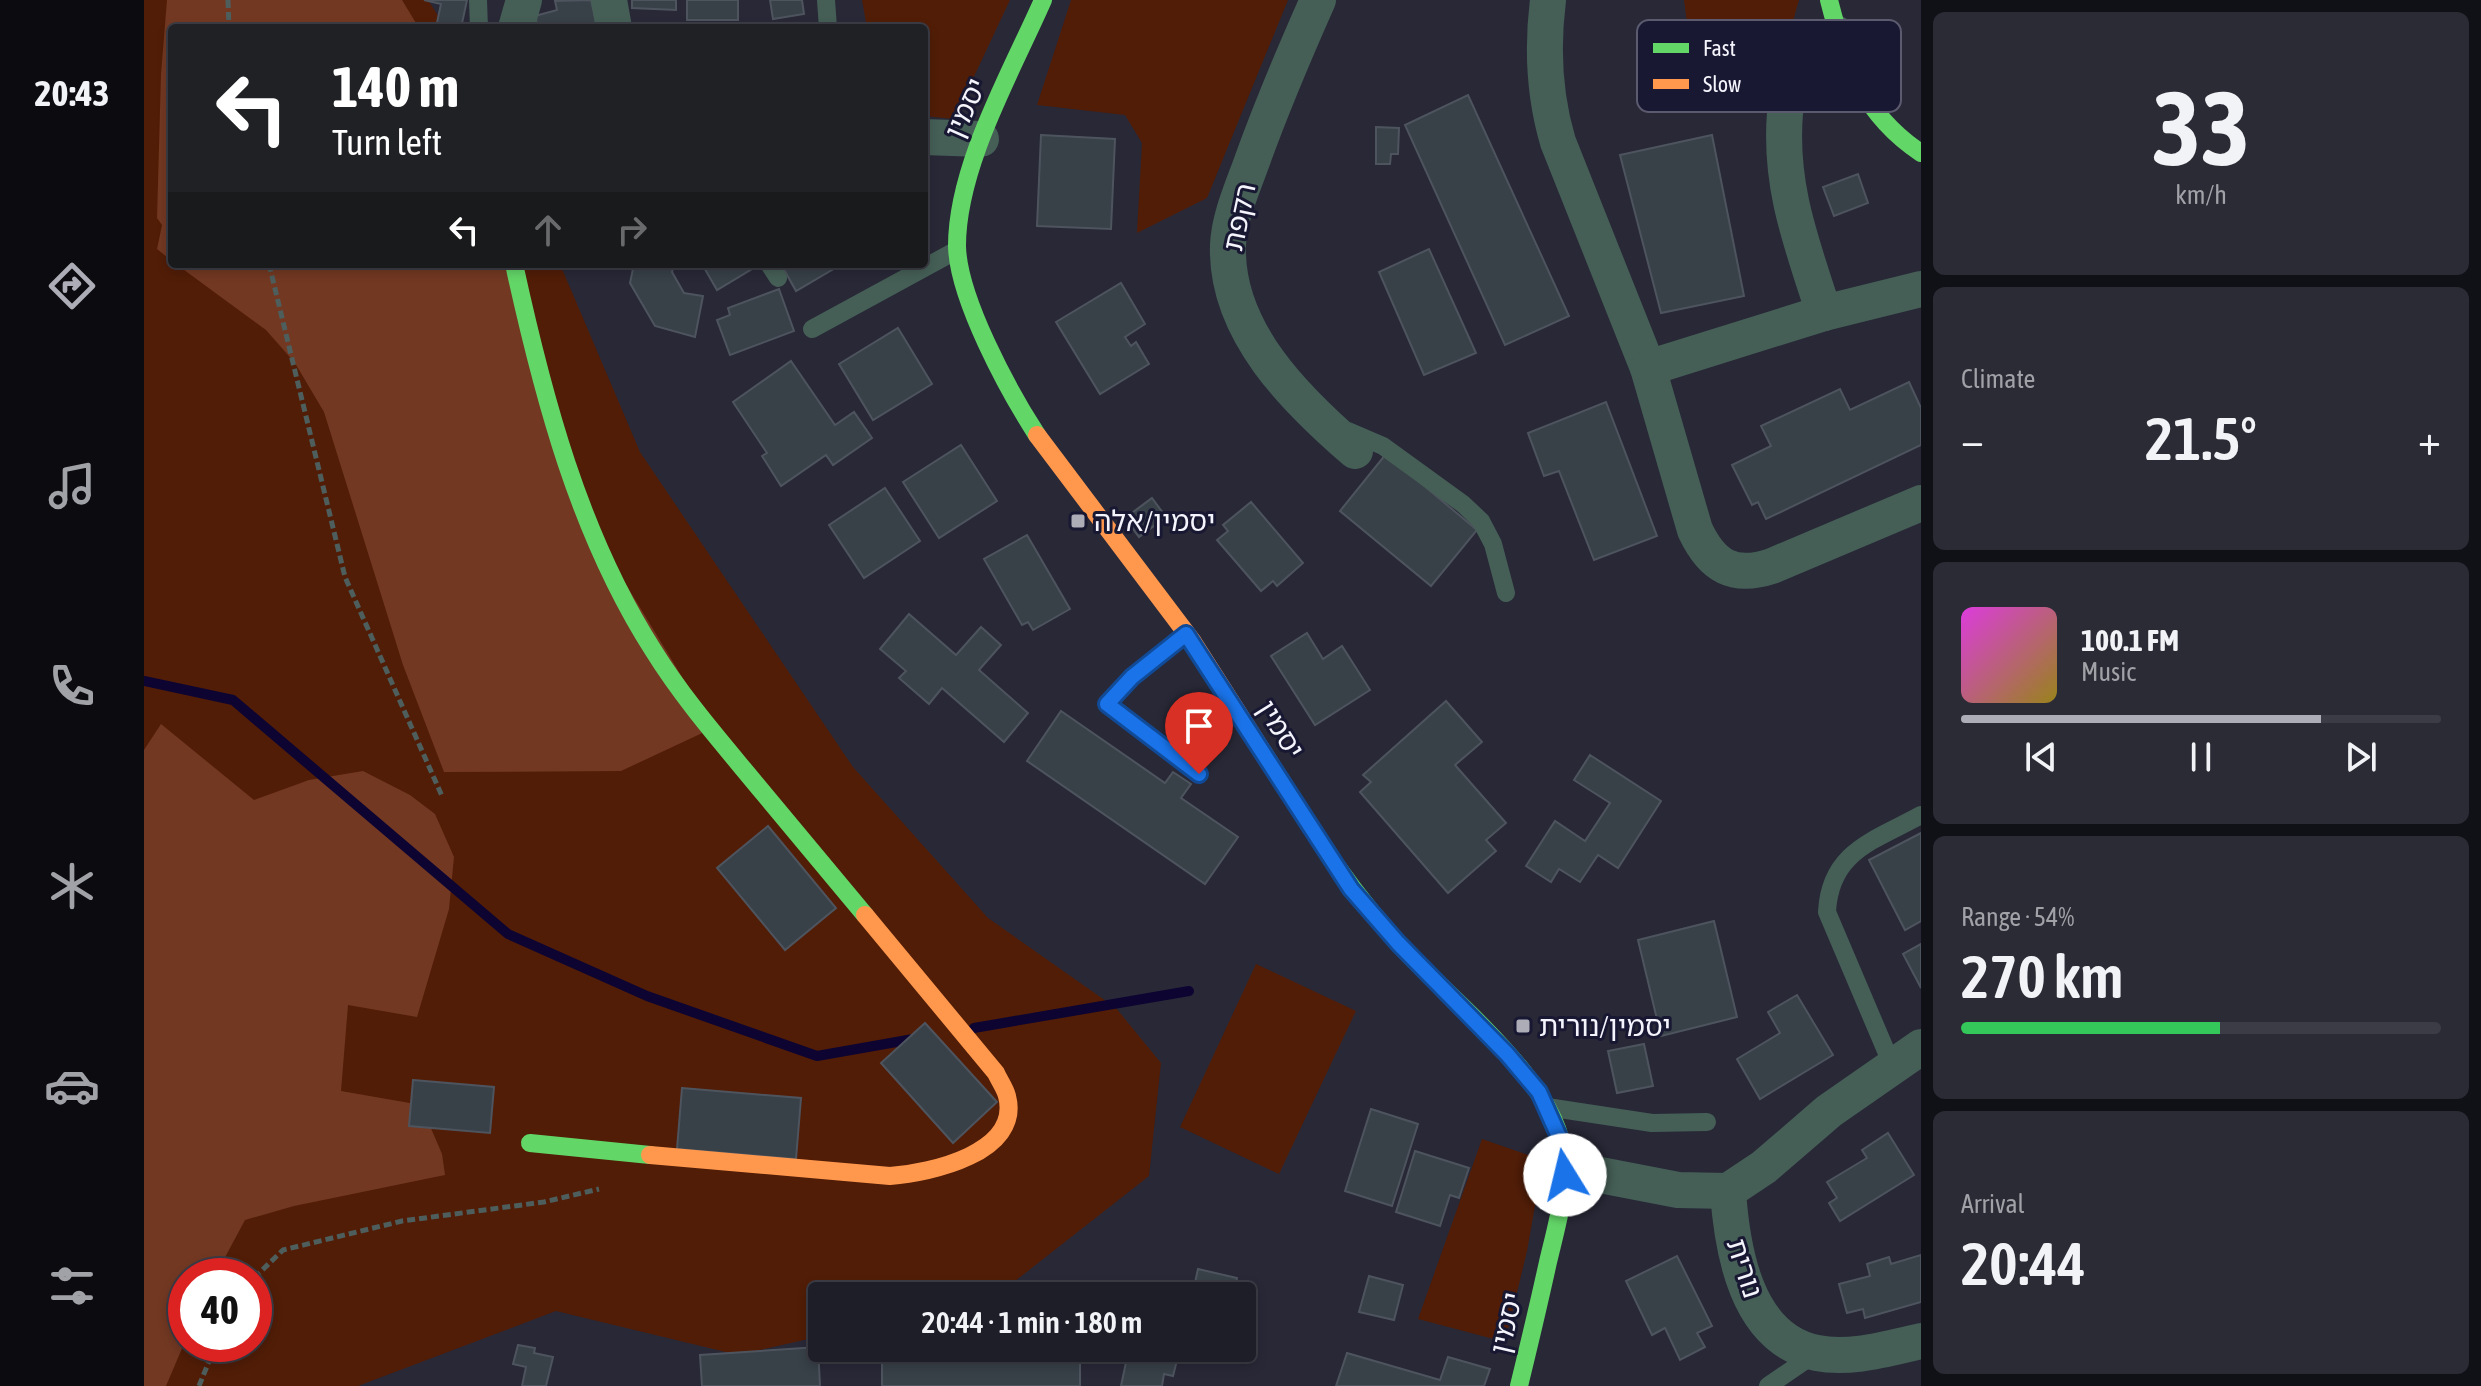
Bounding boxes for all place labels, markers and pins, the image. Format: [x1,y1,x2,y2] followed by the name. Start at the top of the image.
[1094,505,1215,537] place label: יסמין/אלה
[1069,512,1087,530] marker: יסמין/אלה
[1165,692,1233,774] pin
[1539,1010,1671,1042] place label: יסמין/נורית
[1514,1017,1532,1035] marker: יסמין/נורית

